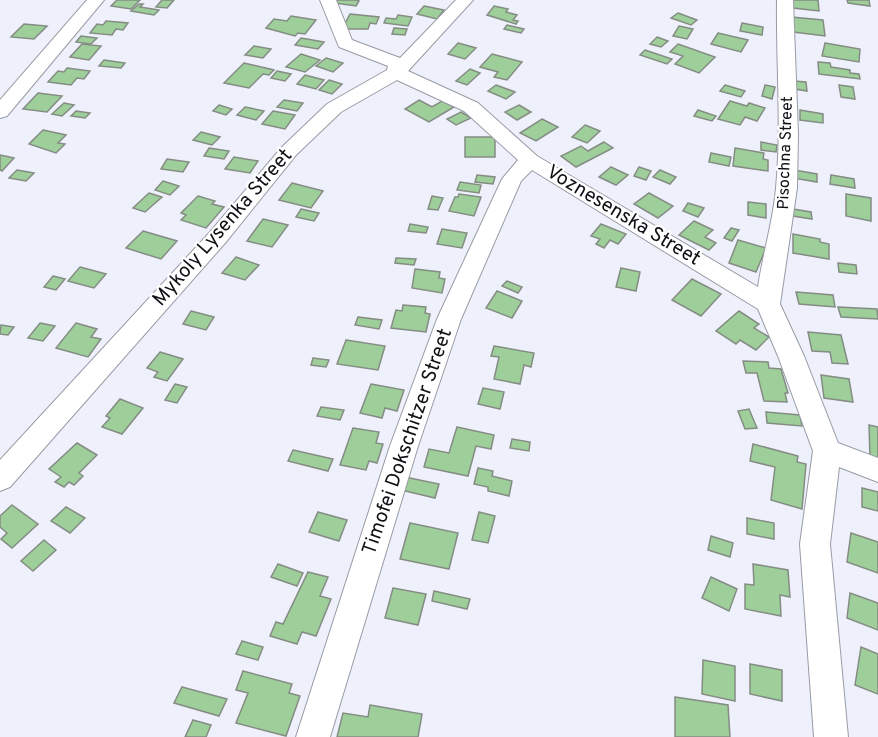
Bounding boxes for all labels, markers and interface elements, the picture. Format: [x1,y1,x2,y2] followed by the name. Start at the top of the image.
[774,96,798,210] street label: Pisochna Street
[147,144,299,312] street label: Mykoly Lysenka Street
[541,160,705,272] street label: Voznesenska Street
[357,325,459,559] street label: Timofei Dokschitzer Street

